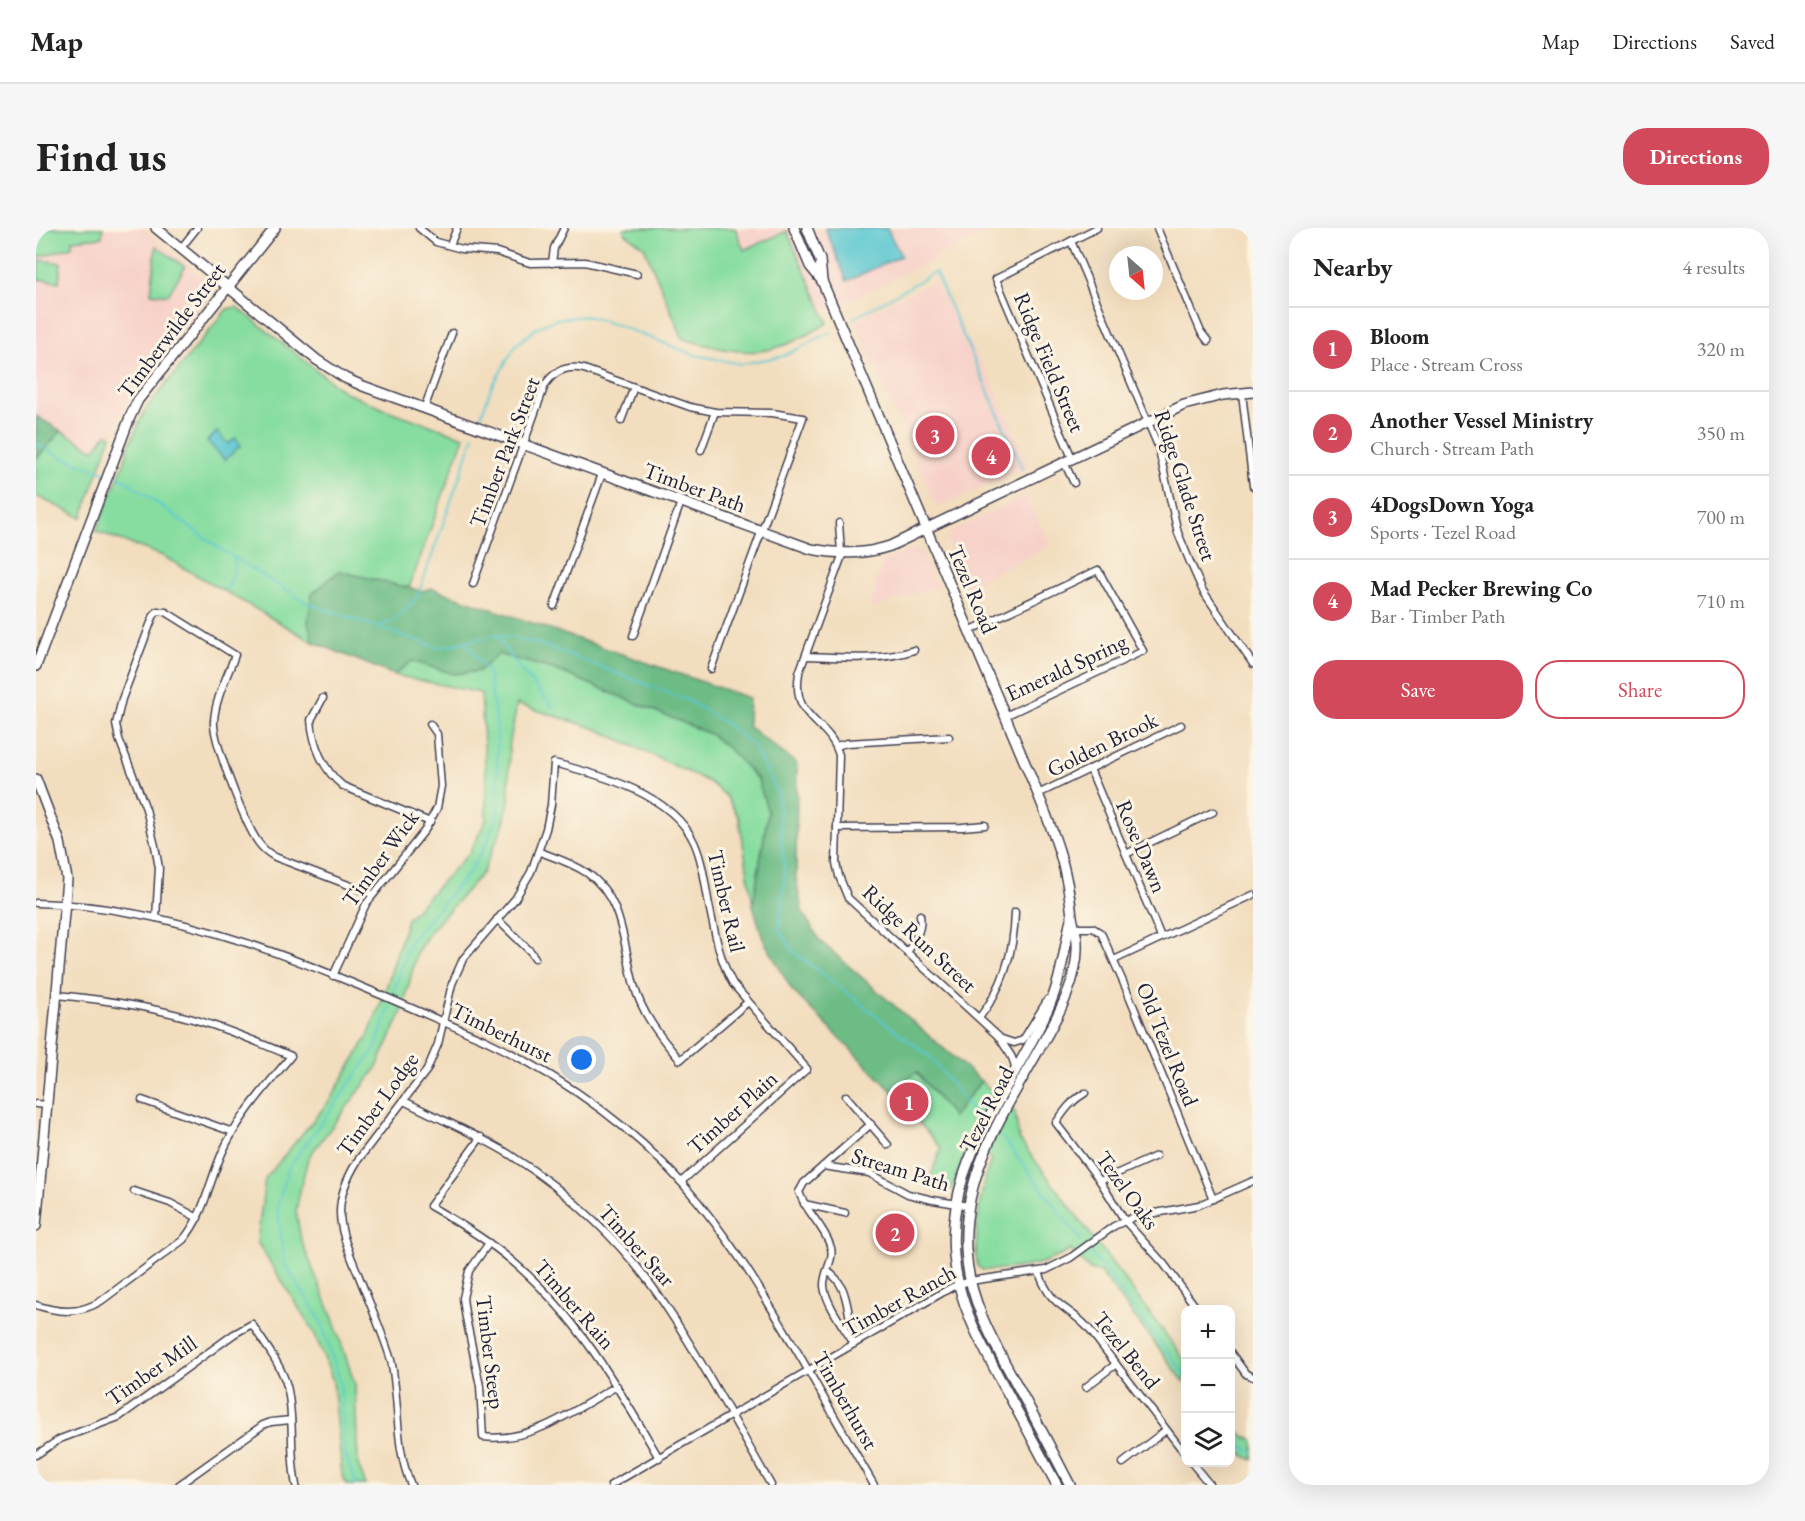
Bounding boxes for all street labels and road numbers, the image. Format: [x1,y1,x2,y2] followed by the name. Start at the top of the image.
[111,257,232,404] street label: Timberwilde Street
[1007,288,1092,437] street label: Ridge Field Street
[462,373,547,532] street label: Timber Park Street
[1147,406,1224,565] street label: Ridge Glade Street
[640,456,750,519] street label: Timber Path
[941,540,1005,639] street label: Tezel Road
[1001,627,1132,708] street label: Emerald Spring
[1042,705,1163,784] street label: Golden Brook
[1109,795,1174,897] street label: Rose Dawn
[335,803,426,913] street label: Timber Wick
[701,847,752,955] street label: Timber Rail
[856,878,983,999] street label: Ridge Run Street
[1130,978,1206,1111] street label: Old Tezel Road
[447,996,557,1069] street label: Timberhurst
[330,1046,425,1162] street label: Timber Lodge
[952,1060,1021,1158] street label: Tezel Road
[681,1064,784,1161] street label: Timber Plain
[848,1141,954,1198] street label: Stream Path
[1089,1145,1166,1235] street label: Tezel Oaks
[592,1198,682,1293] street label: Timber Star
[527,1253,622,1356] street label: Timber Rain
[837,1257,961,1343] street label: Timber Ranch
[469,1294,512,1411] street label: Timber Steep
[1086,1306,1167,1396] street label: Tezel Bend
[100,1329,202,1412] street label: Timber Mill
[806,1346,885,1455] street label: Timberhurst

